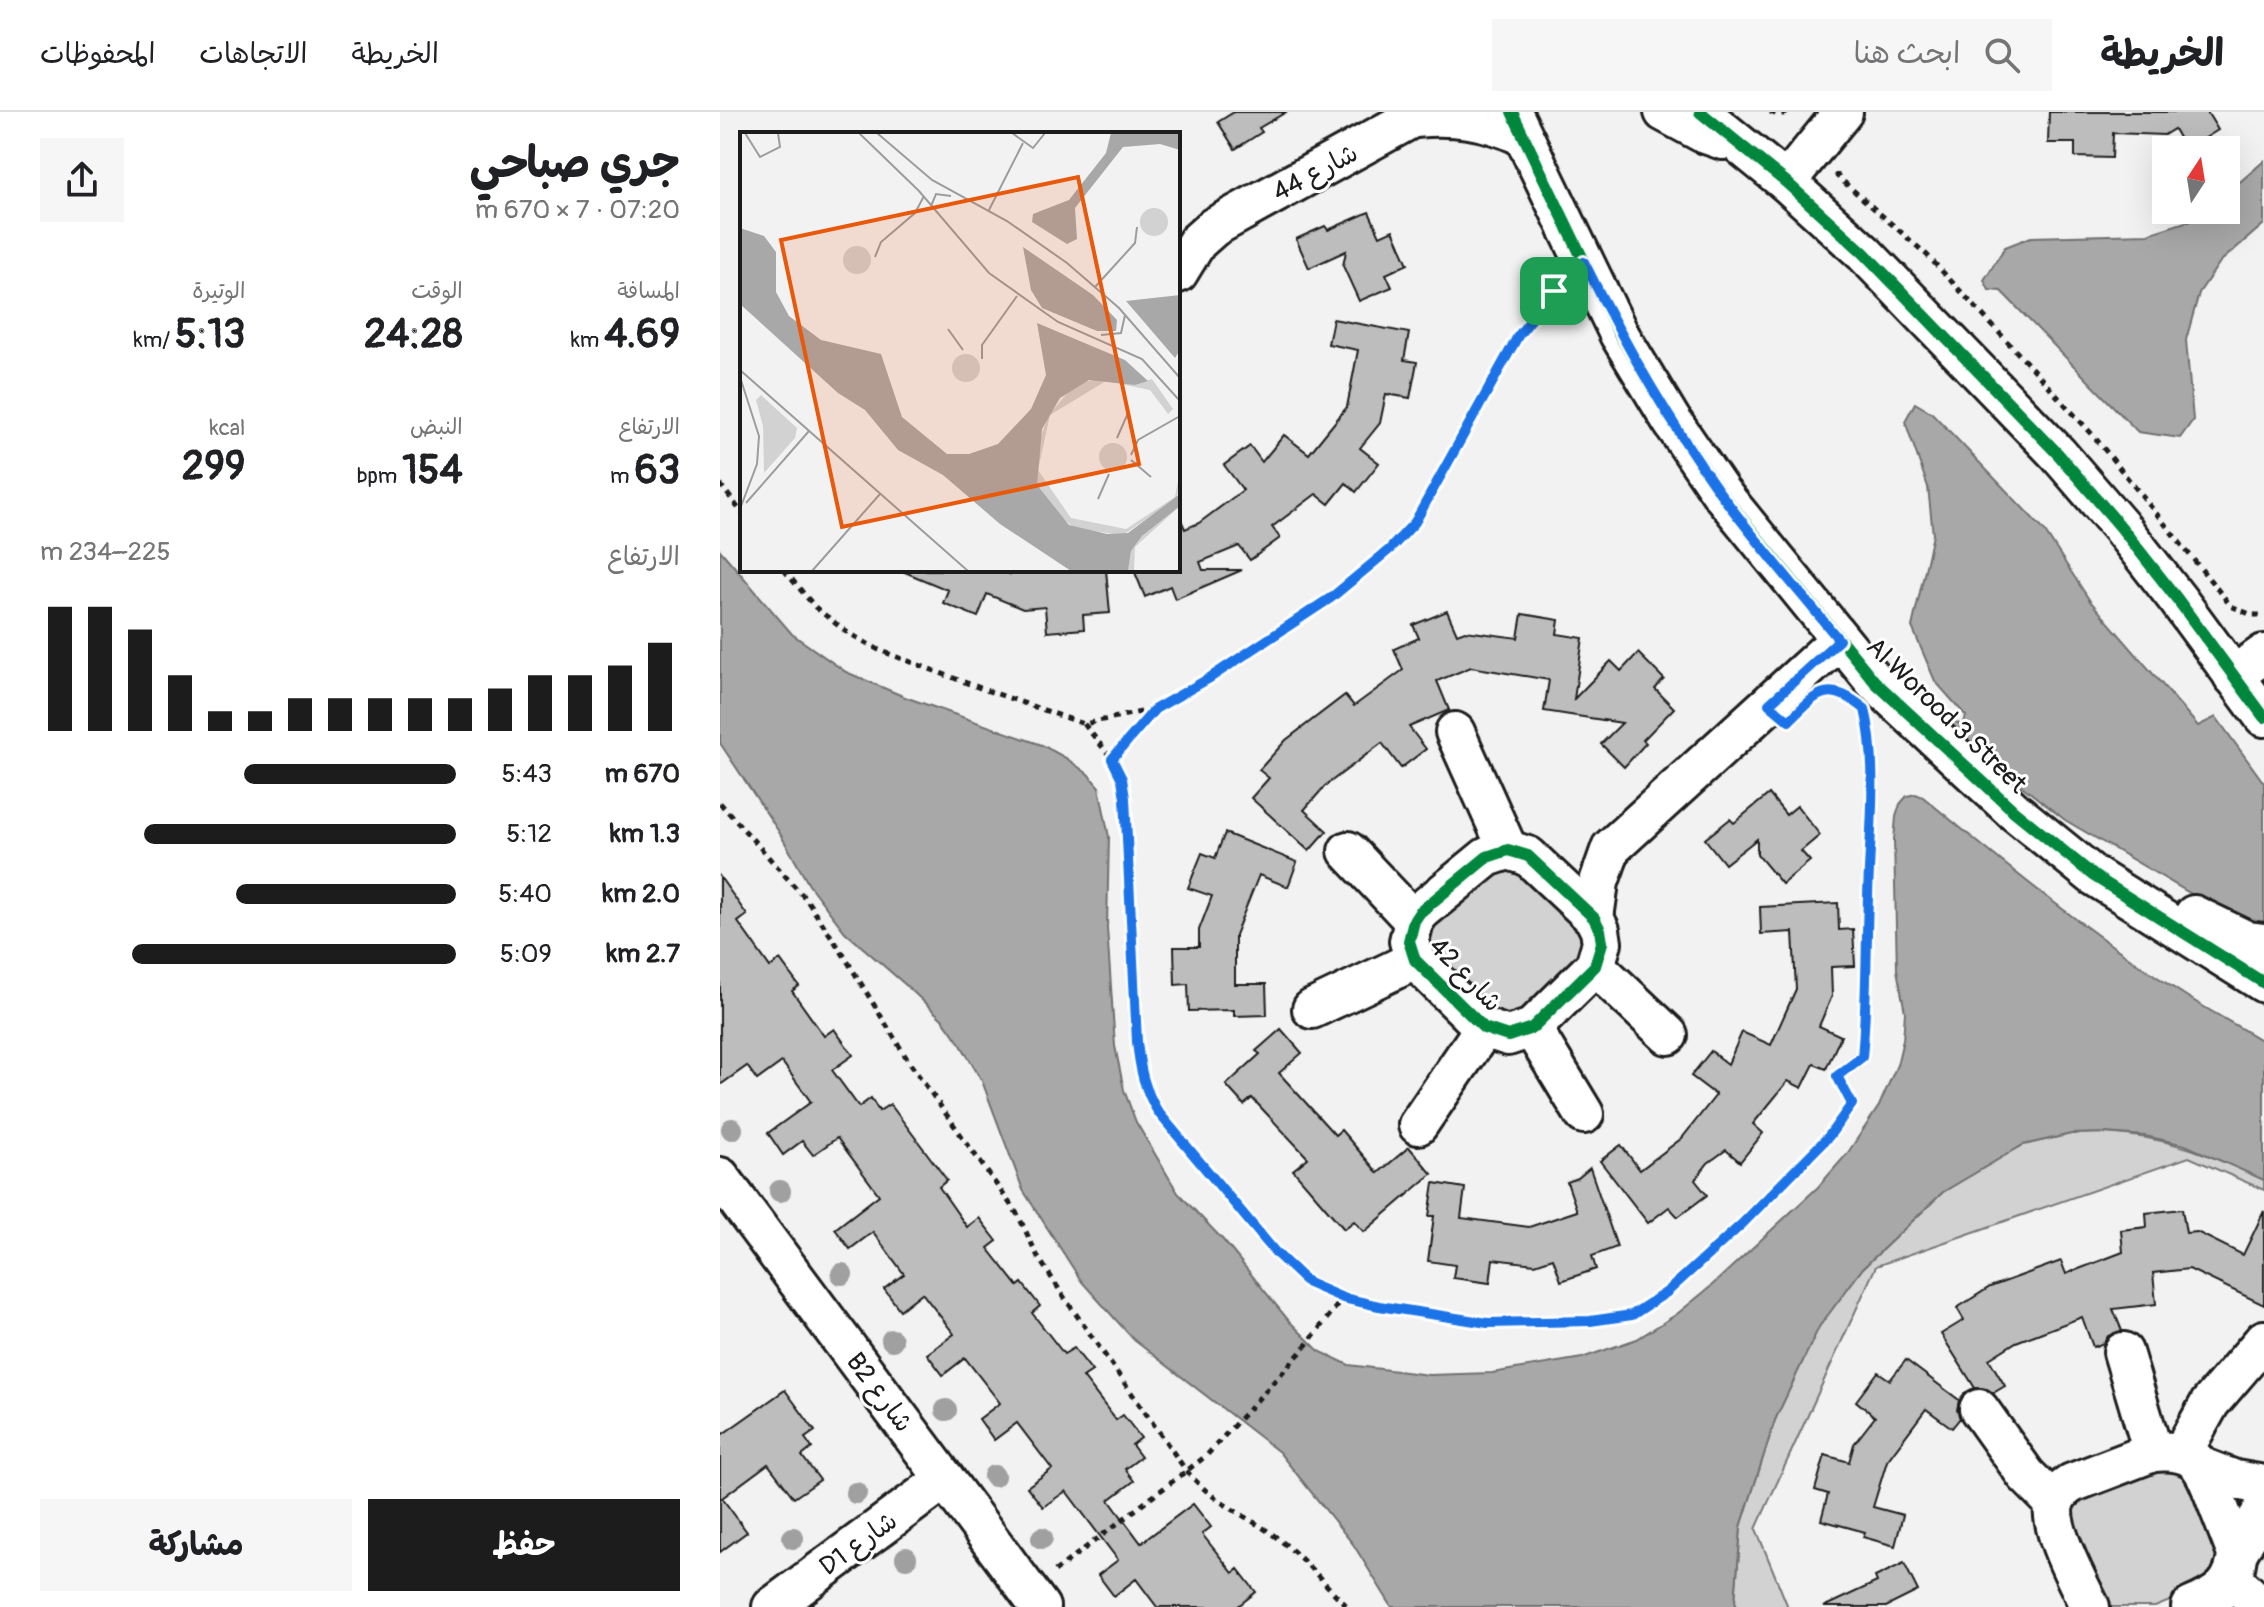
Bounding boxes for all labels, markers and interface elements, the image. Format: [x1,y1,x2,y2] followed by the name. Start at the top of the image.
[1492,19,2052,91] search box
[2100,30,2224,78] text: الخريطة
[1980,33,2024,77] icon: search
[1854,35,1960,72] text: ابحث هنا
[40,37,155,72] text: المحفوظات
[199,37,307,72] text: الاتجاهات
[351,37,439,72] text: الخريطة
[740,132,1180,572] inset map
[470,136,680,191] text: جري صباحي
[2152,136,2240,224] north arrow
[2152,136,2240,224] map controls
[1267,137,1364,210] street label: شارع 44
[40,138,124,222] button: share
[475,194,680,226] text: 07:20 · 7 × 670 m
[1520,257,1588,325] pin
[1532,269,1576,313] icon: arrive
[192,277,245,305] text: الوتيرة
[411,277,463,305] text: الوقت
[617,277,680,305] text: المسافة
[175,310,245,359] text: 5:13
[364,310,463,359] text: 24:28
[604,310,680,359] text: 4.69
[134,326,175,354] text: /km
[571,326,604,354] text: km
[410,413,463,441] text: النبض
[618,413,680,441] text: الارتفاع
[210,414,245,442] text: kcal
[182,442,245,491] text: 299
[402,446,463,495] text: 154
[634,446,680,495] text: 63
[357,462,402,490] text: bpm
[610,462,634,490] text: m
[40,536,171,568] text: 225–234 m
[607,541,680,573] text: الارتفاع
[1859,631,2034,801] street label: Al Worood 3 Street
[501,758,552,790] text: 5:43
[605,758,680,790] text: 670 m
[506,818,552,850] text: 5:12
[610,818,680,850] text: 1.3 km
[498,878,552,910] text: 5:40
[602,878,680,910] text: 2.0 km
[1421,931,1509,1019] street label: شارع 42
[500,938,552,970] text: 5:09
[606,938,680,970] text: 2.7 km
[838,1347,919,1439] street label: B2 شارع
[40,1499,352,1591] button: مشاركة
[368,1499,680,1591] button: حفظ
[813,1505,904,1584] street label: D1 شارع

